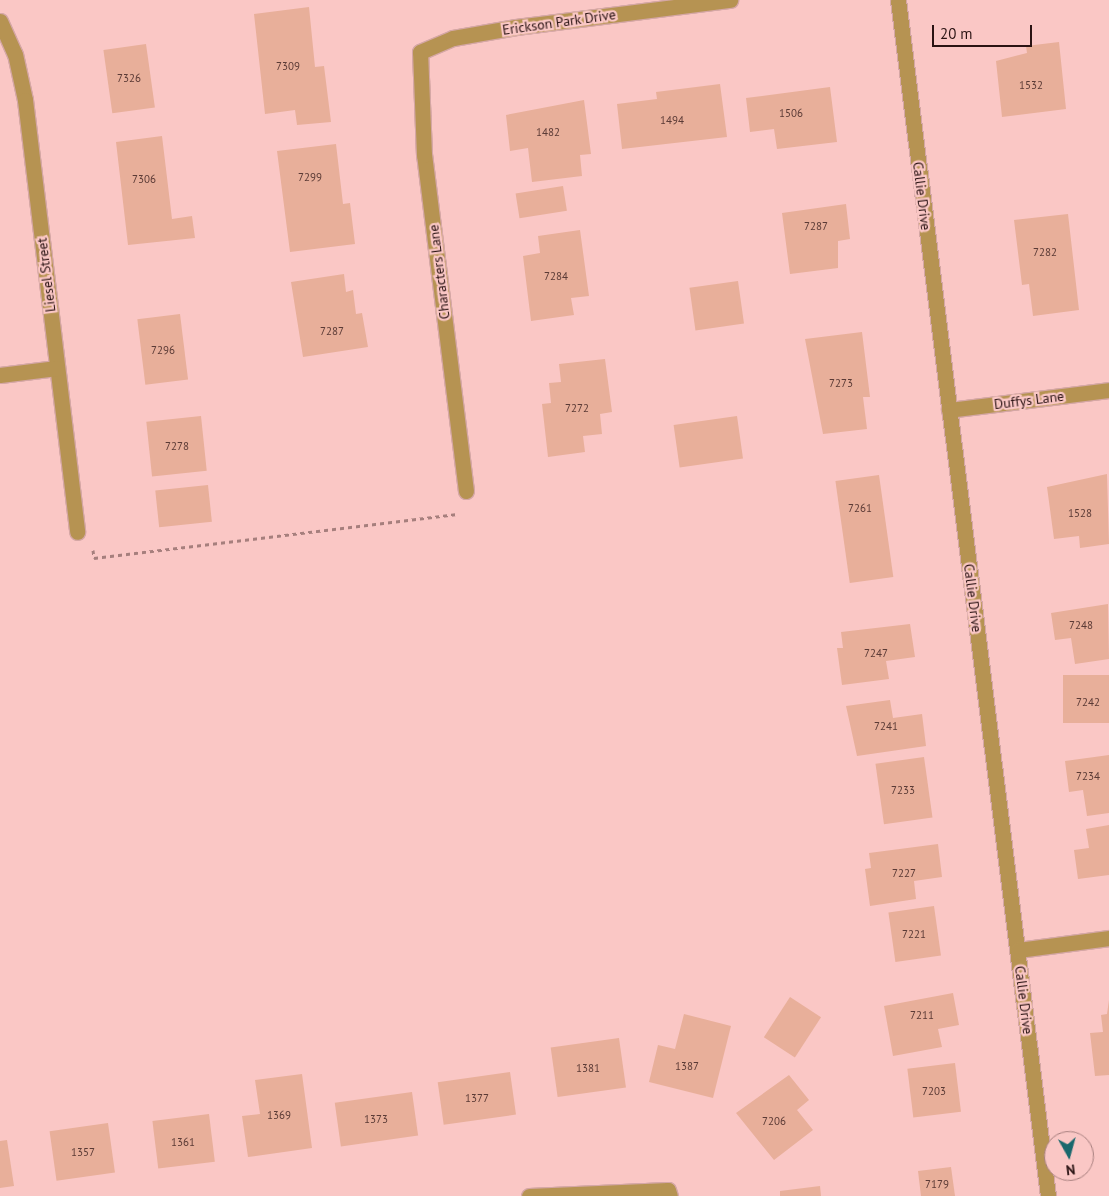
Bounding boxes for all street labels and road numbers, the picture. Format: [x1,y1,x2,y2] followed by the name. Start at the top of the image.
[501,6,617,38] street label: Erickson Park Drive
[909,161,935,231] street label: Callie Drive
[425,224,453,320] street label: Characters Lane
[33,237,59,313] street label: Liesel Street
[993,387,1065,413] street label: Duffys Lane
[960,563,986,633] street label: Callie Drive
[1011,965,1037,1035] street label: Callie Drive

